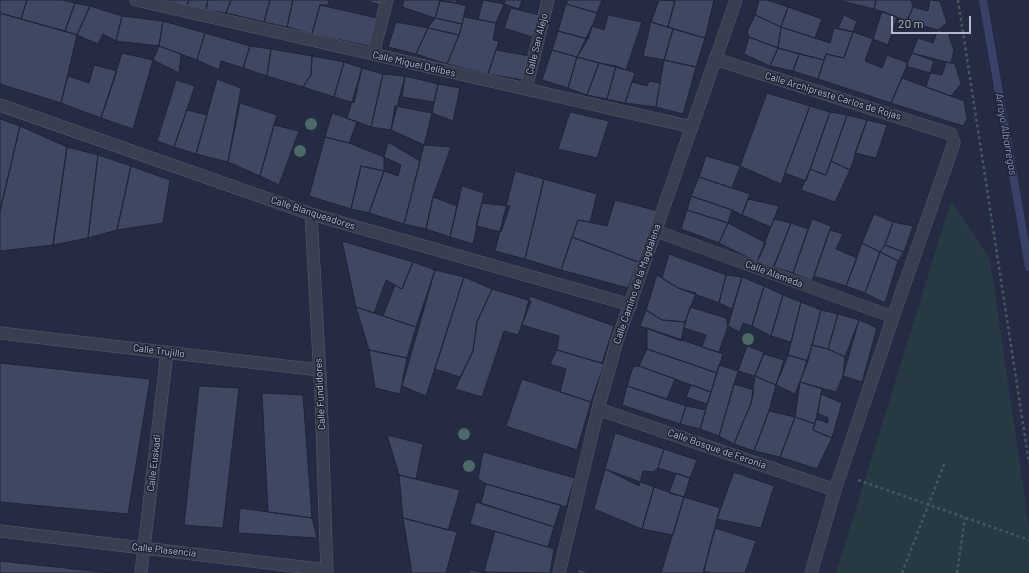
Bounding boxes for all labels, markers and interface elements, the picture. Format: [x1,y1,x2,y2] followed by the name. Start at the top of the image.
[893,8,973,34] scale bar
[524,12,550,76] street label: Calle San Alejo
[898,16,924,30] text: 20 m
[371,49,457,79] street label: Calle Miguel Delibes
[763,70,903,122] street label: Calle Archipreste Carlos de Rojas
[992,92,1020,176] water label: Arroyo Albarregas
[269,194,357,232] street label: Calle Blanqueadores
[611,222,663,346] street label: Calle Camino de la Magdalena
[743,258,805,290] street label: Calle Alameda
[132,342,186,360] street label: Calle Trujillo
[312,358,328,430] street label: Calle Fundidores
[666,427,768,471] street label: Calle Bosque de Feronia
[145,434,163,492] street label: Calle Euskadi
[131,541,197,559] street label: Calle Plasencia

